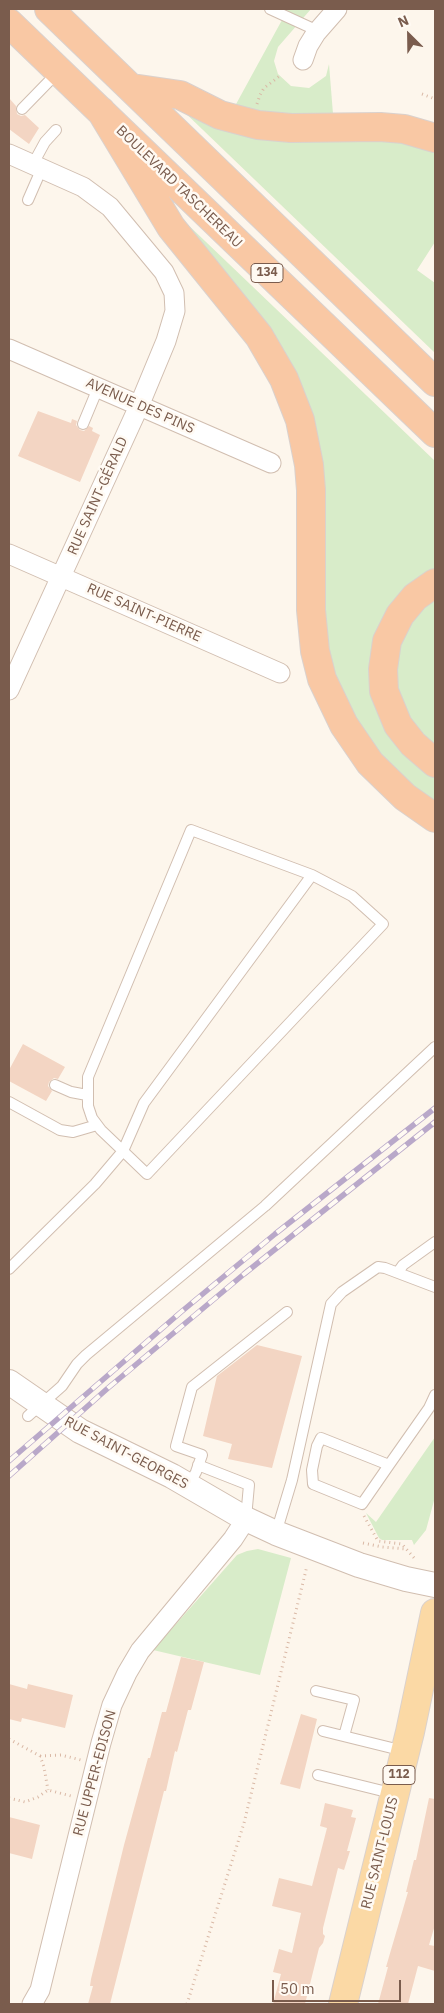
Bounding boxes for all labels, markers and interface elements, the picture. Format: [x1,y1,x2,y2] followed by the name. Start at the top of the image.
[384,10,434,60] north arrow
[395,11,411,31] text: N
[113,122,245,252] street label: BOULEVARD TASCHEREAU
[251,264,283,282] road number: 134
[83,375,197,437] street label: AVENUE DES PINS
[64,434,132,558] street label: RUE SAINT-GÉRALD
[84,580,204,646] street label: RUE SAINT-PIERRE
[61,1413,191,1493] street label: RUE SAINT-GEORGES
[70,1708,120,1838] street label: RUE UPPER-EDISON
[383,1766,415,1784] road number: 112
[358,1795,402,1911] street label: RUE SAINT-LOUIS
[274,1970,403,2002] scale bar
[280,1979,315,1998] text: 50 m

